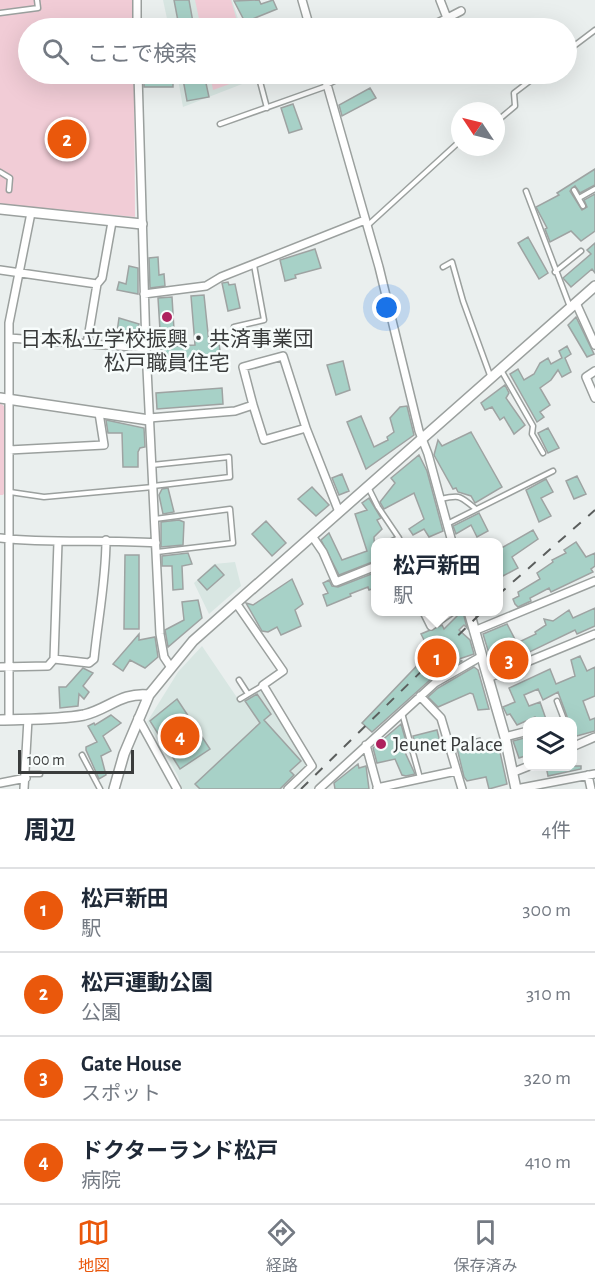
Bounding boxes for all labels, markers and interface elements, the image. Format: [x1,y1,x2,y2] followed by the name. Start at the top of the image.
[18,18,577,84] search box
[39,35,72,68] icon: search
[87,43,197,65] text: ここで検索
[451,102,505,156] north arrow
[48,116,86,162] pin: 2
[372,293,401,322] your location
[160,310,174,324] marker: 日本私立学校振興・共済事業団 松戸職員住宅
[20,328,314,374] place label: 日本私立学校振興・共済事業団 松戸職員住宅
[371,538,503,616] popup
[393,555,481,577] text: 松戸新田
[393,586,413,606] text: 駅
[418,636,456,680] pin: 1
[490,638,528,682] pin: 3
[160,714,200,758] pin: 4
[523,717,577,771] map controls
[523,717,577,771] button: layers
[393,734,503,755] place label: Jeunet Palace
[374,737,388,751] marker: Jeunet Palace
[18,747,134,774] scale bar
[27,752,65,768] text: 100 m
[24,818,76,844] text: 周辺
[541,821,571,841] text: 4件
[81,888,169,910] text: 松戸新田
[40,900,47,920] text: 1
[522,900,571,920] text: 300 m
[81,919,101,939] text: 駅
[81,972,213,994] text: 松戸運動公園
[39,984,48,1004] text: 2
[526,984,571,1004] text: 310 m
[81,1003,121,1023] text: 公園
[81,1053,182,1075] text: Gate House
[39,1068,48,1088] text: 3
[524,1068,571,1088] text: 320 m
[81,1084,161,1104] text: スポット
[81,1140,278,1162] text: ドクターランド松戸
[38,1152,49,1172] text: 4
[525,1152,571,1172] text: 410 m
[81,1171,121,1191] text: 病院
[77,1216,110,1276] tab: 地図
[265,1216,298,1276] tab: 経路
[453,1216,517,1276] tab: 保存済み

